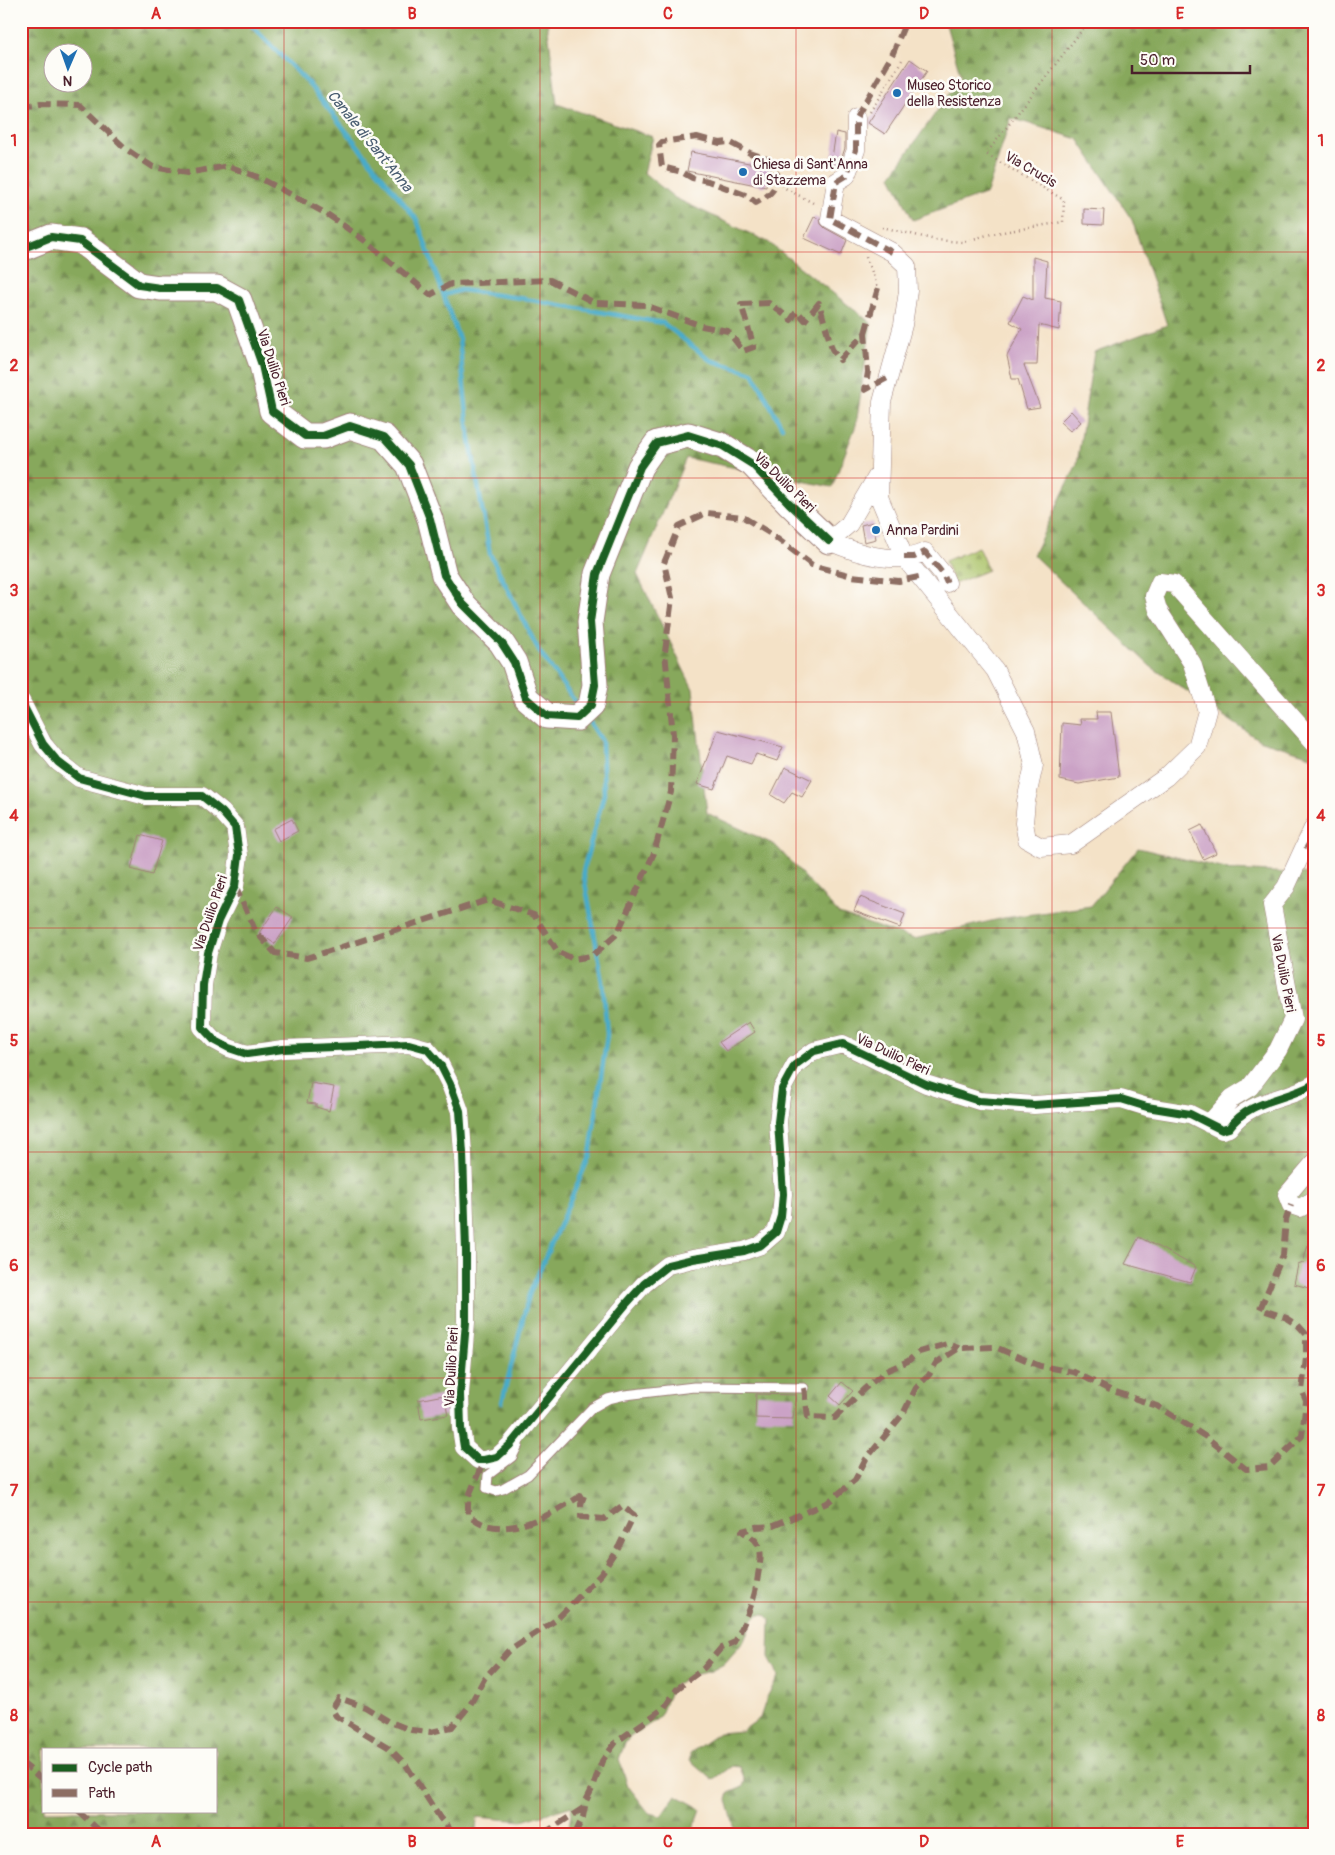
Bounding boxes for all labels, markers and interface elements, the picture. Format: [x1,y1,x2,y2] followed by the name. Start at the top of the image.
[151,4,162,24] text: A
[407,4,417,24] text: B
[663,4,673,24] text: C
[919,4,929,24] text: D
[1176,4,1185,24] text: E
[42,42,92,92] north arrow
[1132,42,1250,74] scale bar
[1140,51,1175,70] text: 50 m
[63,72,73,89] text: N
[907,77,1001,110] place label: Museo Storico della Resistenza
[323,87,417,197] water label: Canale di Sant'Anna
[891,87,903,99] marker: Museo Storico della Resistenza
[11,131,17,151] text: 1
[1318,131,1324,151] text: 1
[1002,148,1060,191] street label: Via Crucis
[753,156,868,189] place label: Chiesa di Sant'Anna di Stazzema
[737,166,749,178] marker: Chiesa di Sant'Anna di Stazzema
[253,327,294,408] street label: Via Duilio Pieri
[10,356,19,376] text: 2
[1317,356,1326,376] text: 2
[750,449,820,516] street label: Via Duilio Pieri
[886,522,959,539] place label: Anna Pardini
[870,524,882,536] marker: Anna Pardini
[10,581,19,601] text: 3
[1317,581,1326,601] text: 3
[9,806,19,826] text: 4
[1316,806,1326,826] text: 4
[189,872,232,953] street label: Via Duilio Pieri
[1268,932,1300,1014] street label: Via Duilio Pieri
[853,1030,933,1079] street label: Via Duilio Pieri
[10,1031,19,1051] text: 5
[1317,1031,1326,1051] text: 5
[9,1256,19,1276] text: 6
[1316,1256,1326,1276] text: 6
[441,1326,462,1407] street label: Via Duilio Pieri
[10,1481,19,1501] text: 7
[1317,1481,1326,1501] text: 7
[10,1706,18,1726] text: 8
[1317,1706,1325,1726] text: 8
[42,1748,218,1812] legend
[88,1758,152,1777] text: Cycle path
[88,1784,115,1803] text: Path
[151,1832,162,1852] text: A
[407,1832,417,1852] text: B
[663,1832,673,1852] text: C
[919,1832,929,1852] text: D
[1176,1832,1185,1852] text: E

